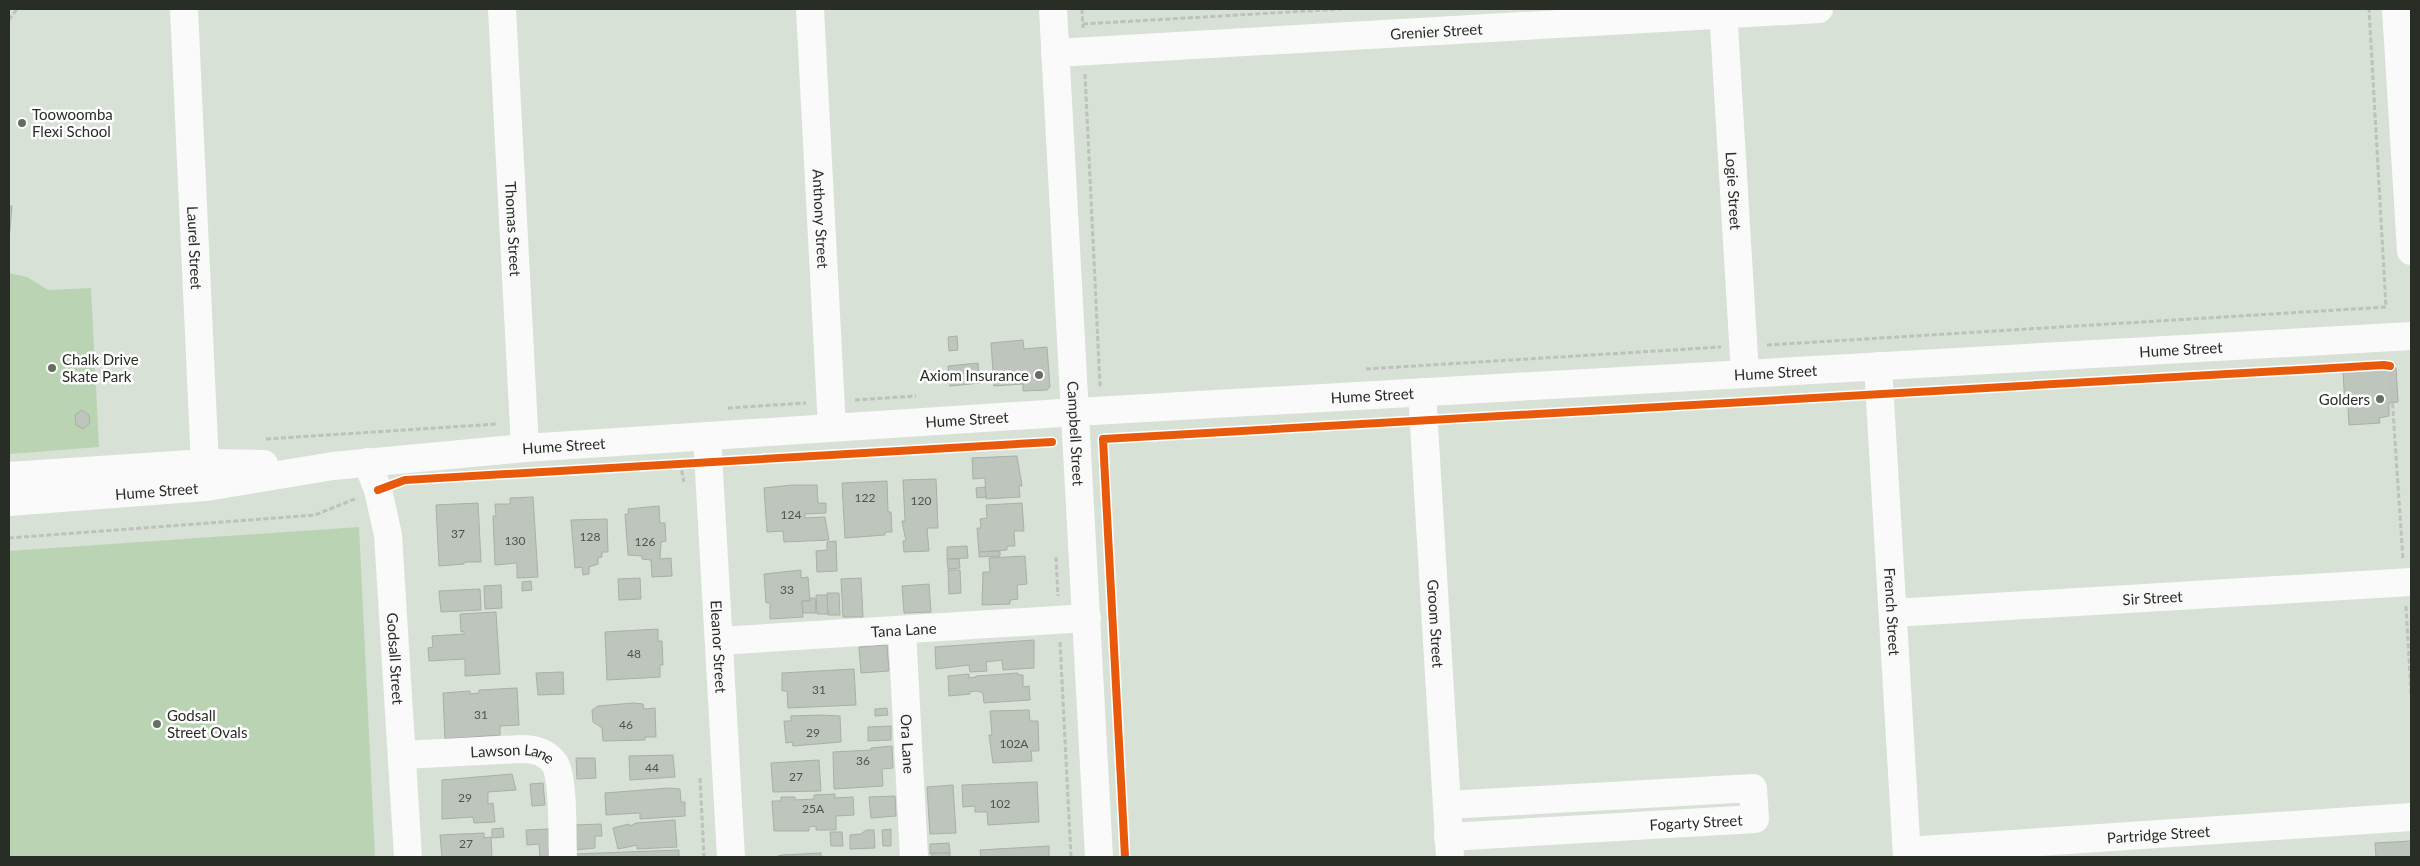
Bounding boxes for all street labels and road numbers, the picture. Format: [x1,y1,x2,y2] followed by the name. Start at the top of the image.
[1390,19,1484,43] street label: Grenier Street
[1723,151,1745,231] street label: Logie Street
[809,168,833,270] street label: Anthony Street
[502,181,525,277] street label: Thomas Street
[184,206,206,291] street label: Laurel Street
[2139,338,2224,360] street label: Hume Street
[1733,361,1818,384] street label: Hume Street
[1064,380,1088,487] street label: Campbell Street
[1330,384,1415,406] street label: Hume Street
[925,407,1010,431] street label: Hume Street
[522,434,607,457] street label: Hume Street
[114,479,199,503] street label: Hume Street
[1881,567,1904,657] street label: French Street
[1424,579,1448,669] street label: Groom Street
[2122,587,2184,608] street label: Sir Street
[707,600,731,694] street label: Eleanor Street
[384,612,408,706] street label: Godsall Street
[870,618,937,640] street label: Tana Lane
[897,713,919,774] street label: Ora Lane
[470,740,559,767] street label: Lawson Lane
[1649,811,1744,833] street label: Fogarty Street
[2106,822,2211,847] street label: Partridge Street

